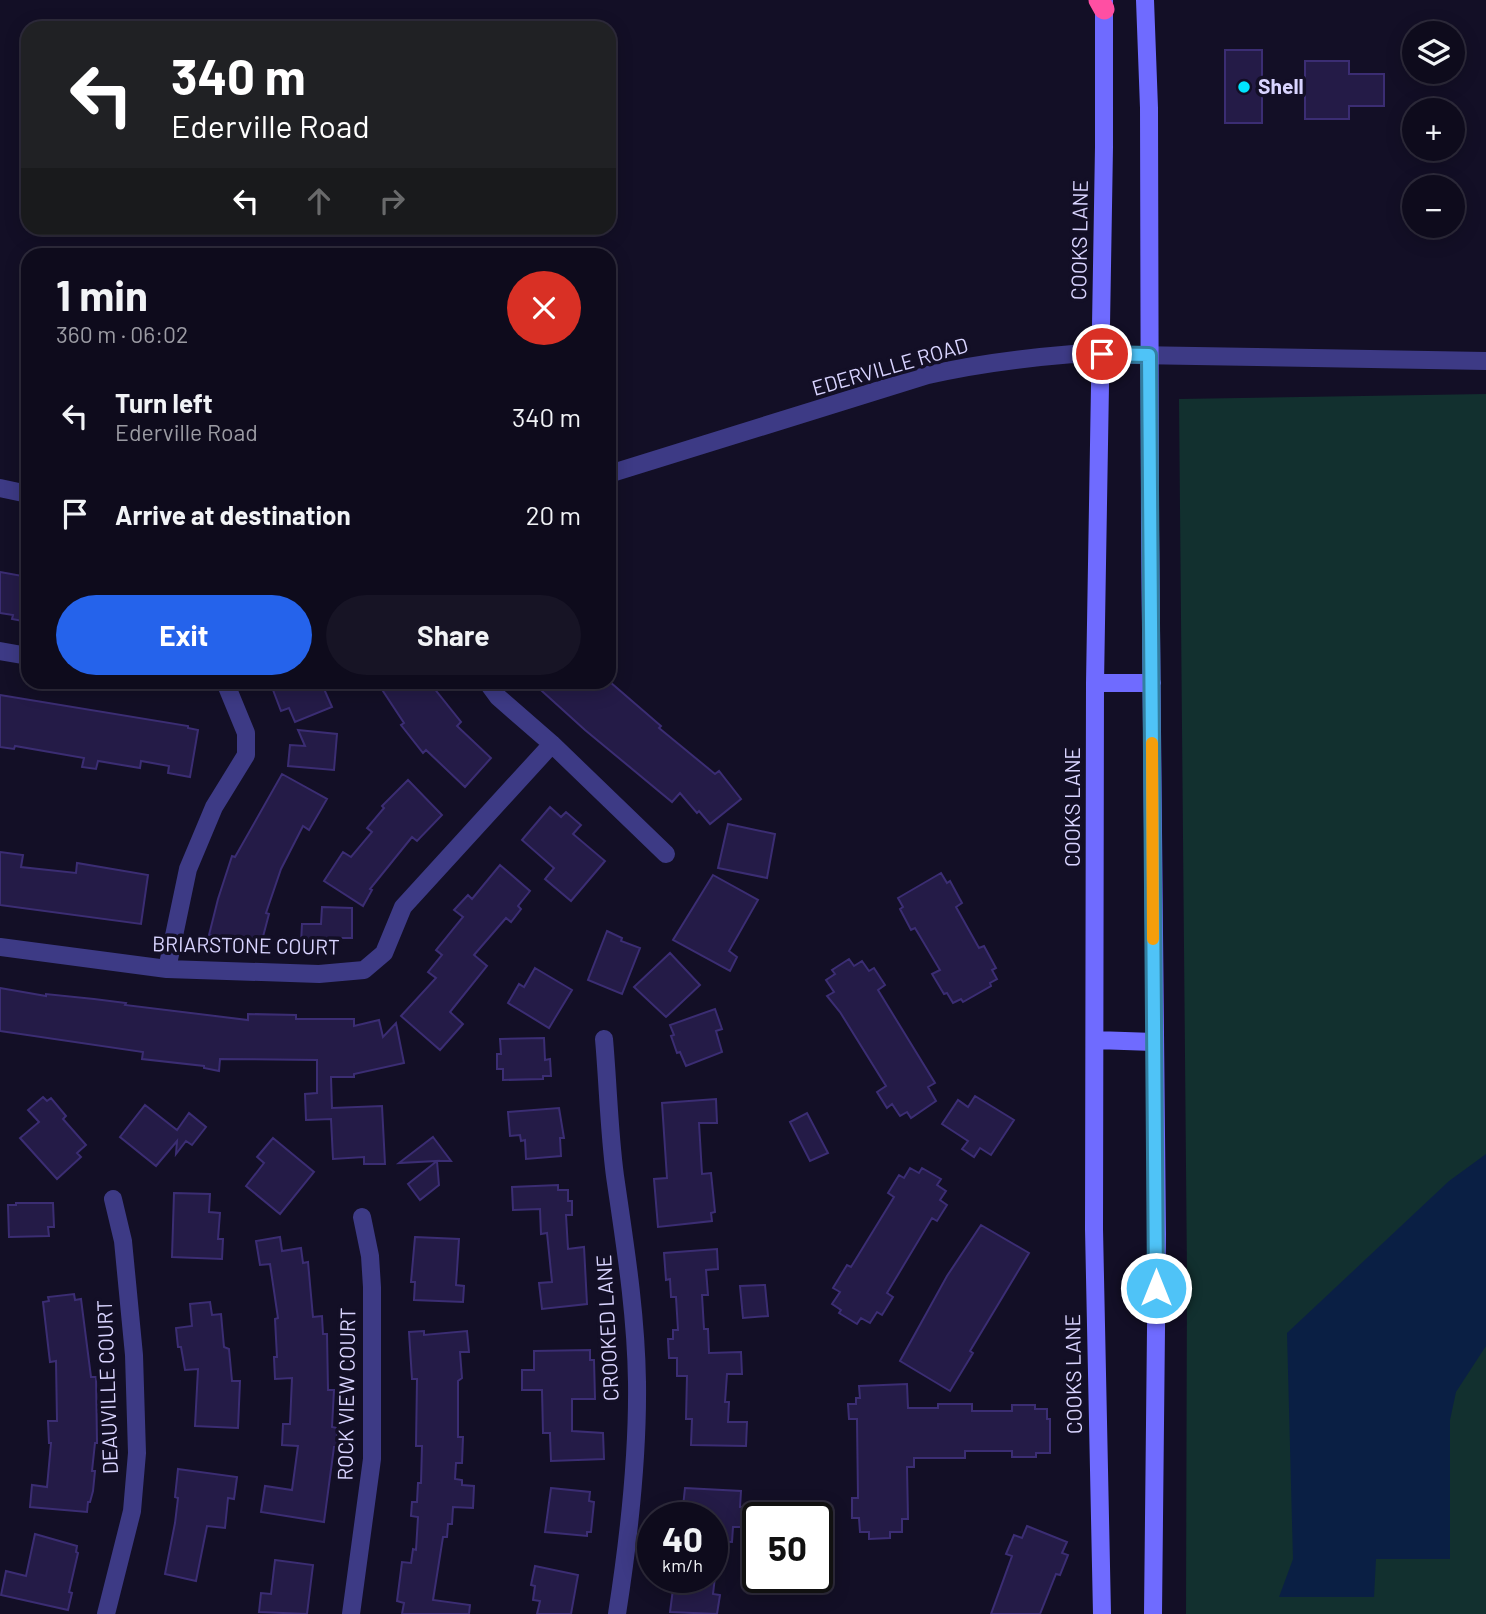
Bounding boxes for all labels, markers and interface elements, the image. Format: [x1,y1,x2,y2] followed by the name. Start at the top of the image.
[1402,21,1465,238] map controls
[1402,21,1465,84] button: layers
[171,46,306,105] text: 340 m
[56,49,147,140] icon: left
[1258,73,1304,98] place label: Shell
[1236,79,1252,95] marker: Shell
[1402,98,1465,161] button: +
[171,106,370,144] text: Ederville Road
[1402,175,1465,238] button: −
[1065,180,1092,300] street label: COOKS LANE
[227,182,265,220] icon: left
[300,182,338,220] icon: ahead
[373,182,411,220] icon: right
[56,269,148,319] text: 1 min
[507,271,581,345] button: close
[56,320,188,348] text: 360 m · 06:02
[1072,324,1132,384] pin
[809,331,971,400] street label: EDERVILLE ROAD
[1083,335,1121,373] icon: arrive
[115,387,213,418] text: Turn left
[56,397,94,435] icon: left
[512,401,581,432] text: 340 m
[115,418,258,446] text: Ederville Road
[56,495,94,533] icon: arrive
[115,499,351,530] text: Arrive at destination
[526,499,581,530] text: 20 m
[56,595,312,675] button: Exit
[326,595,581,675] button: Share
[1059,747,1084,867] street label: COOKS LANE
[152,930,340,959] street label: BRIARSTONE COURT
[1119,1251,1193,1325] position arrow
[590,1254,623,1402] street label: CROOKED LANE
[91,1299,122,1475] street label: DEAUVILLE COURT
[331,1307,360,1481] street label: ROCK VIEW COURT
[1059,1314,1086,1434] street label: COOKS LANE
[742,1502,833,1593] speed limit sign: 50
[662,1517,703,1559] text: 40
[662,1554,703,1576] text: km/h

